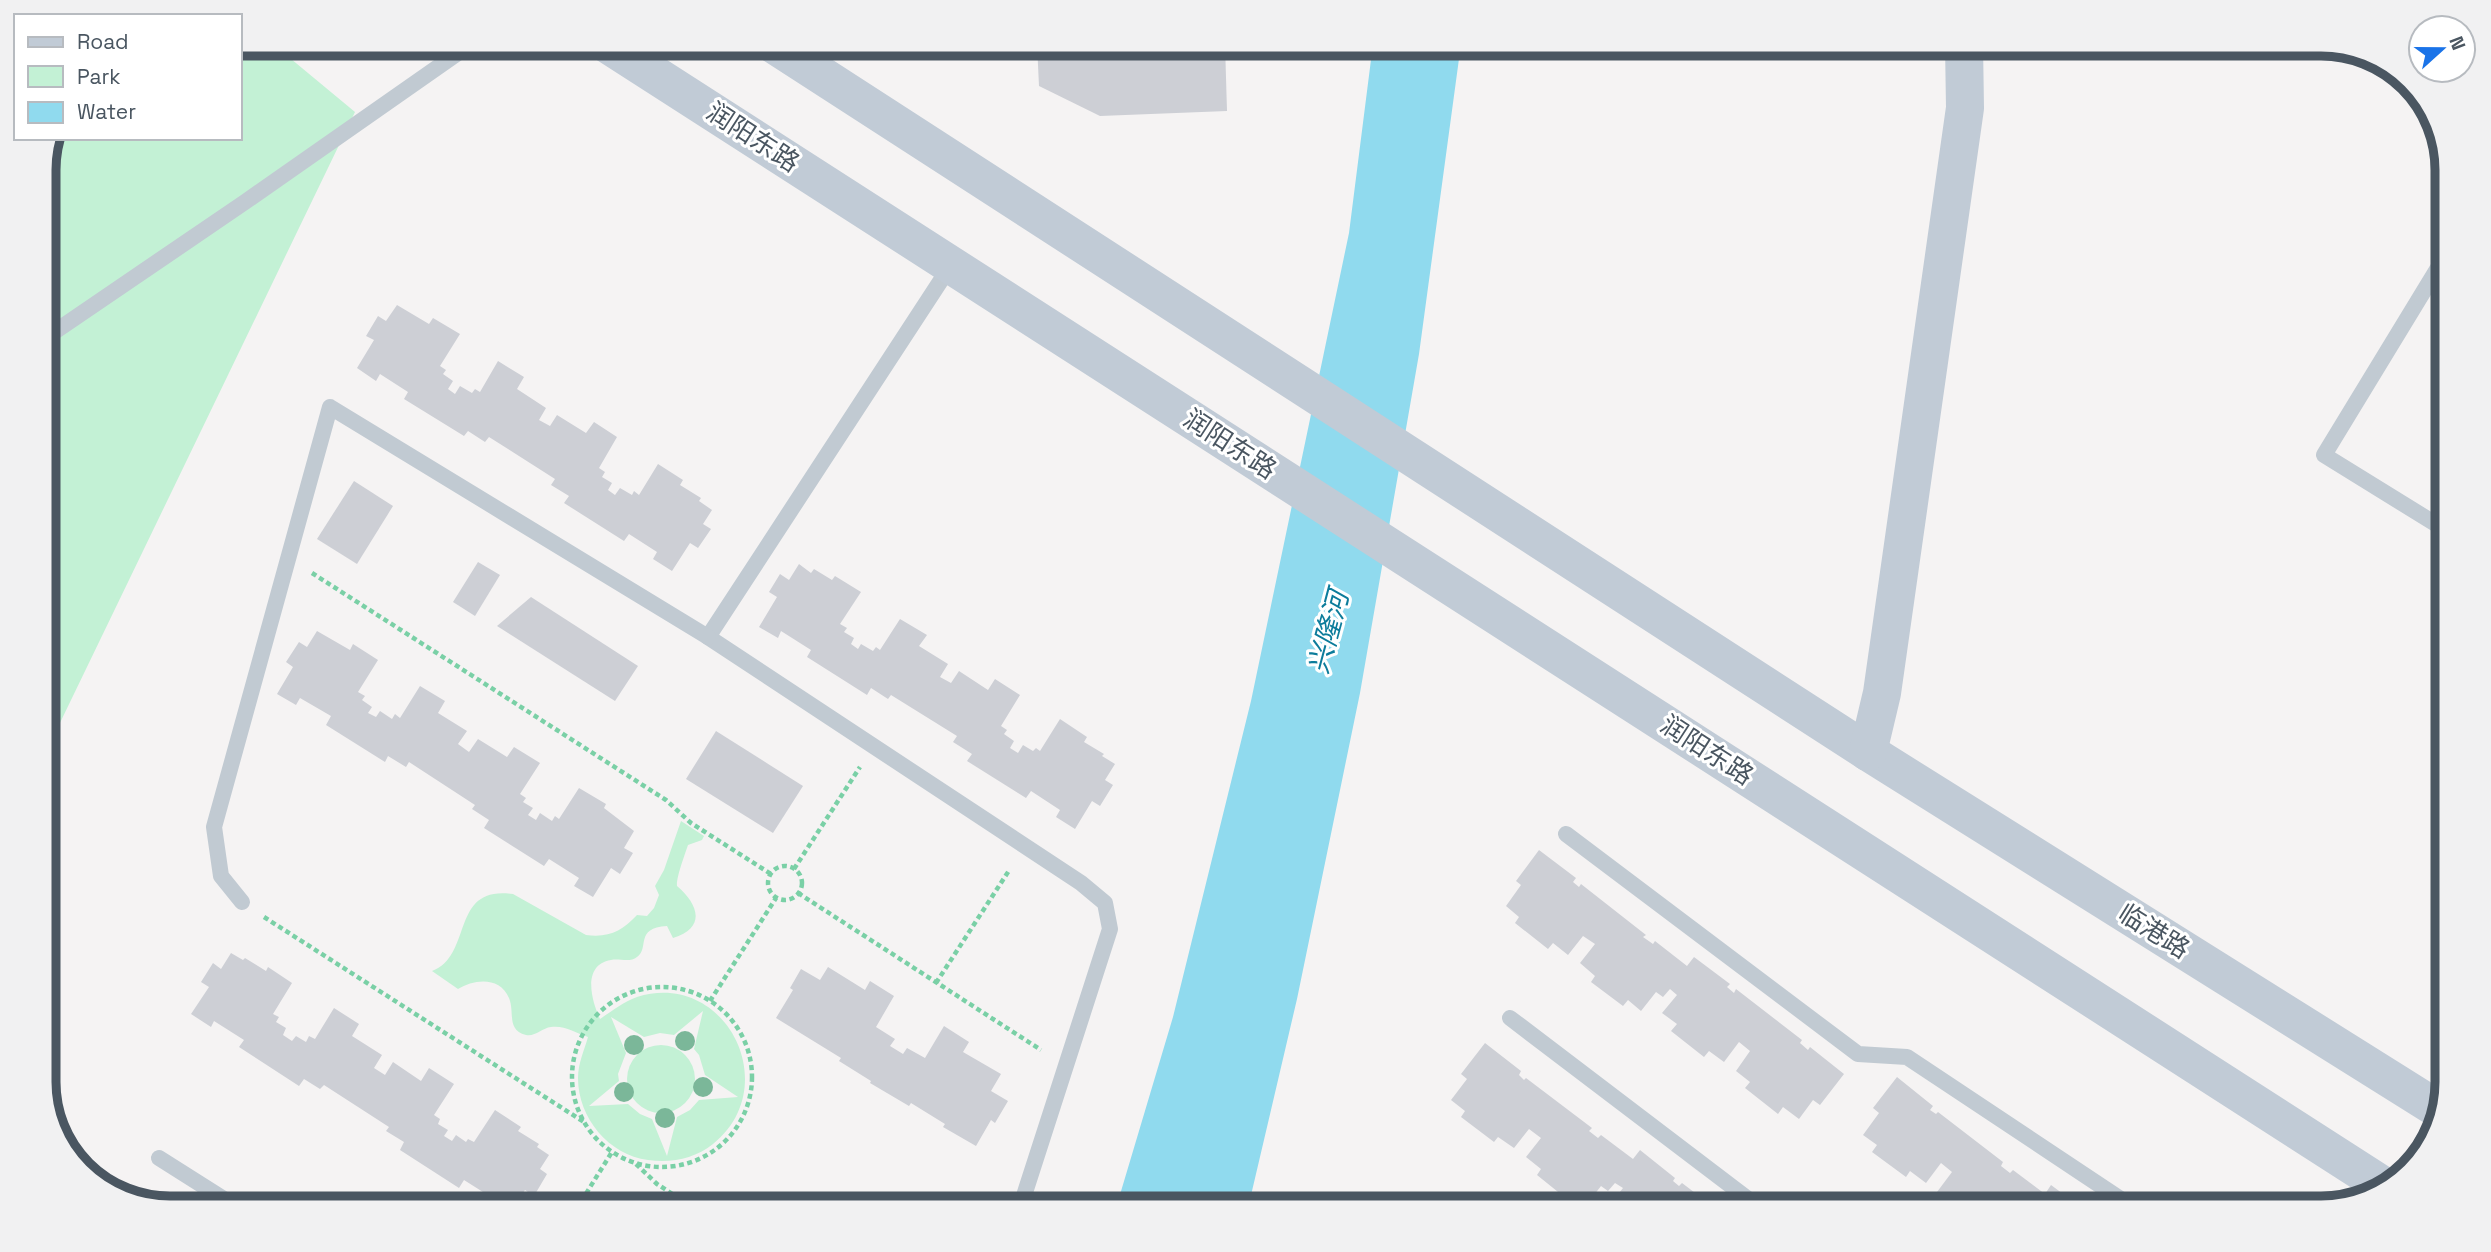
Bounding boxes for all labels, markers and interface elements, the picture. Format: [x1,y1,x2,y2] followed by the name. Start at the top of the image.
[14,14,242,140] legend
[2407,14,2477,84] north arrow
[77,28,129,55] text: Road
[2443,33,2471,54] text: N
[77,63,121,90] text: Park
[700,94,806,180] street label: 润阳东路
[77,98,136,125] text: Water
[1177,401,1283,487] street label: 润阳东路
[1300,582,1358,677] water label: 兴隆河
[1654,707,1760,793] street label: 润阳东路
[2112,896,2196,966] street label: 临港路

